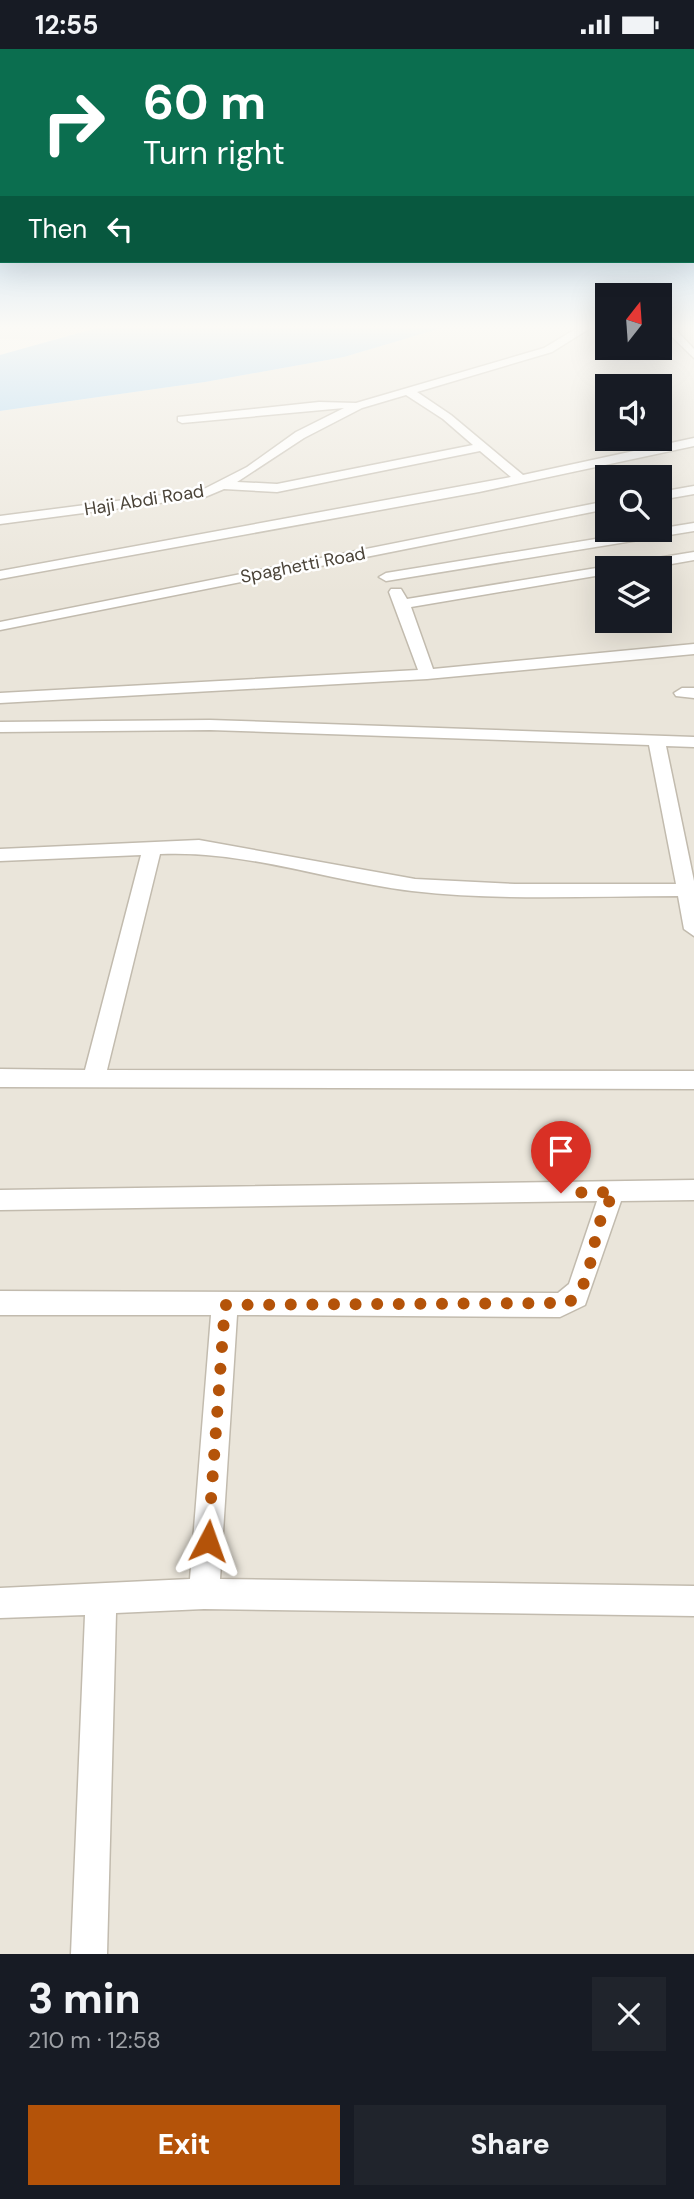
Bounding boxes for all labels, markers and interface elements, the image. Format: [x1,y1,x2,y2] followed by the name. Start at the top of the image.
[35,8,98,42] text: 12:55
[143,70,266,134] text: 60 m
[28,77,119,168] icon: right
[143,132,285,174] text: Turn right
[101,210,139,248] icon: left
[28,212,87,246] text: Then
[595,283,672,361] north arrow
[595,283,672,633] map controls
[595,374,672,451] button: sound
[595,465,672,542] button: search
[82,479,206,521] street label: Haji Abdi Road
[238,541,368,589] street label: Spaghetti Road
[595,556,672,633] button: layers
[531,1121,591,1193] pin
[542,1132,580,1170] icon: arrive
[171,1504,245,1578] position arrow
[28,1971,141,2026] text: 3 min
[592,1977,666,2051] button: close
[28,2025,161,2055] text: 210 m · 12:58
[28,2105,340,2185] button: Exit
[354,2105,666,2185] button: Share

